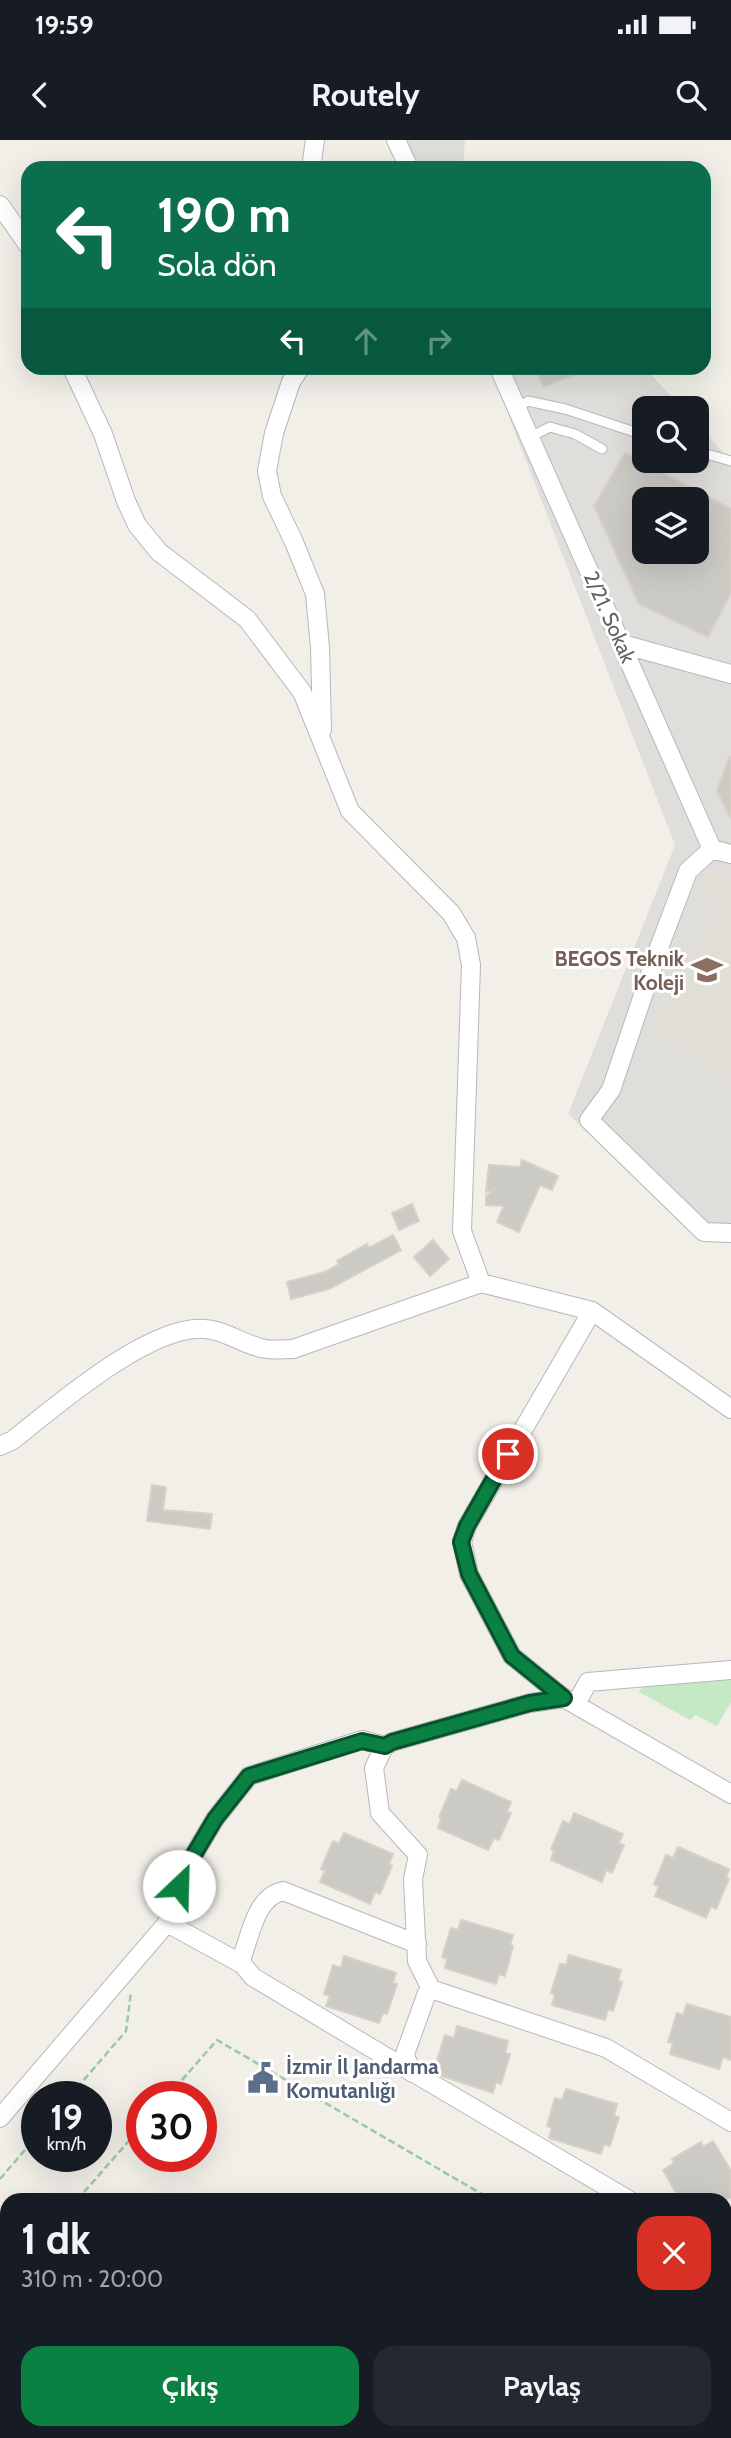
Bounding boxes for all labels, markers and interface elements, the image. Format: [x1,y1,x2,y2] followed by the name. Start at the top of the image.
[35,9,94,41] text: 19:59
[311,75,420,114] text: Routely
[21,76,59,114] icon: back
[672,76,710,114] icon: search
[157,185,291,244] text: 190 m
[42,189,133,280] icon: left
[157,245,277,284] text: Sola dön
[274,322,312,360] icon: left
[347,322,385,360] icon: ahead
[420,322,458,360] icon: right
[632,396,709,564] map controls
[632,396,709,473] button: search
[632,487,709,564] button: layers
[579,567,641,667] street label: 2/21. Sokak
[554,946,685,995] place label: BEGOS Teknik Koleji
[690,953,724,987] school or university icon: BEGOS Teknik Koleji
[478,1424,538,1484] pin
[489,1435,527,1473] icon: arrive
[142,1849,216,1923] position arrow
[286,2054,439,2103] place label: İzmir İl Jandarma Komutanlığı
[246,2061,280,2095] public building icon: İzmir İl Jandarma Komutanlığı
[126,2081,217,2172] speed limit sign: 30
[50,2096,83,2139] text: 19
[47,2133,86,2155] text: km/h
[21,2213,90,2265] text: 1 dk
[637,2216,711,2290] button: close
[21,2265,163,2293] text: 310 m · 20:00
[21,2346,359,2426] button: Çıkış
[373,2346,711,2426] button: Paylaş

